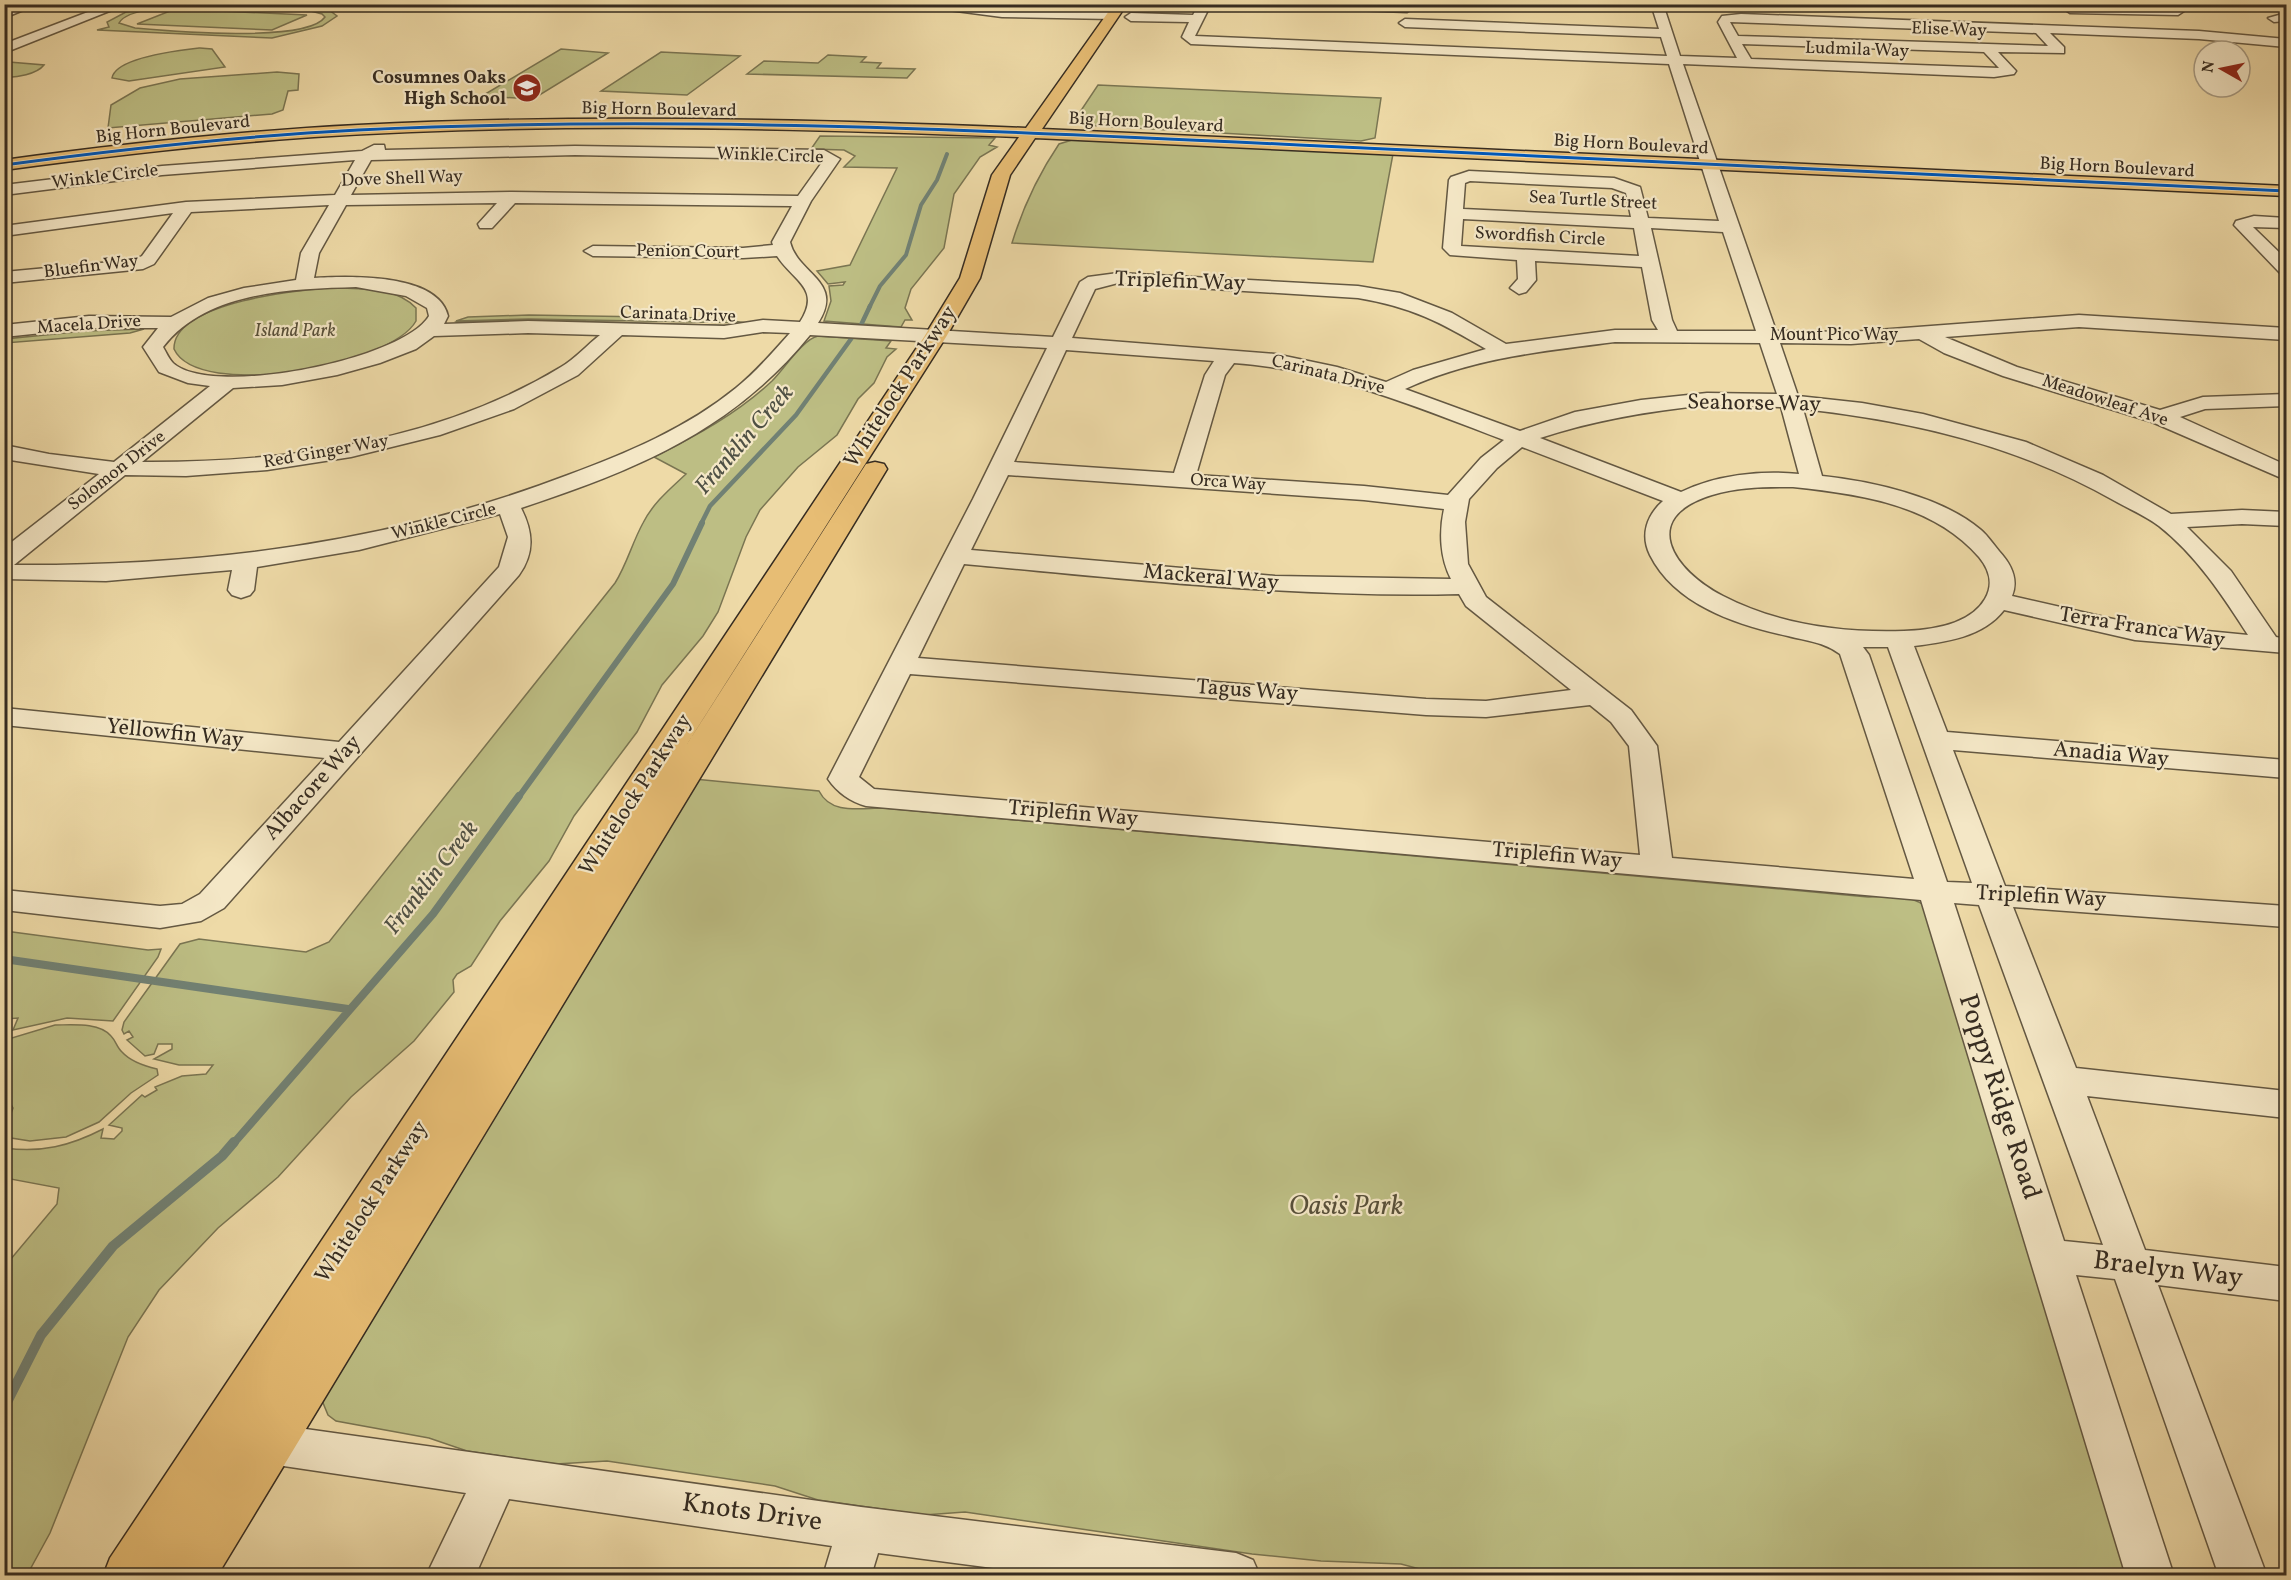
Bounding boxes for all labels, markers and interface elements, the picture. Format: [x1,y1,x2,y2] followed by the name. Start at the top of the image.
[1911,16,1988,44] street label: Elise Way
[1805,36,1910,64] street label: Ludmila Way
[2192,39,2252,99] north arrow
[2197,59,2221,74] text: N
[372,66,506,112] place label: Cosumnes Oaks High School
[511,72,543,104] school or university icon: Cosumnes Oaks High School
[581,96,737,124] street label: Big Horn Boulevard
[1068,106,1224,140] street label: Big Horn Boulevard
[94,109,252,151] street label: Big Horn Boulevard
[1553,128,1709,162] street label: Big Horn Boulevard
[716,142,824,170] street label: Winkle Circle
[2039,151,2195,185] street label: Big Horn Boulevard
[50,158,160,196] street label: Winkle Circle
[341,164,464,194] street label: Dove Shell Way
[1528,185,1658,217] street label: Sea Turtle Street
[1474,221,1606,253] street label: Swordfish Circle
[636,239,740,265] street label: Penion Court
[42,249,140,285] street label: Bluefin Way
[1114,264,1246,300] street label: Triplefin Way
[620,300,736,330] street label: Carinata Drive
[837,300,965,474] street label: Whitelock Parkway
[36,309,142,341] street label: Macela Drive
[254,319,336,344] park label: Island Park
[1770,323,1898,348] street label: Mount Pico Way
[1269,349,1387,401] street label: Carinata Drive
[2039,369,2171,433] street label: Meadowleaf Ave
[687,377,803,503] water label: Franklin Creek
[1687,387,1821,421] street label: Seahorse Way
[63,425,171,517] street label: Solomon Drive
[261,429,391,475] street label: Red Ginger Way
[1189,468,1267,498] street label: Orca Way
[389,497,499,547] street label: Winkle Circle
[1142,557,1280,599] street label: Mackeral Way
[2057,600,2227,656] street label: Terra Franca Way
[1195,672,1299,710] street label: Tagus Way
[572,708,700,882] street label: Whitelock Parkway
[105,711,245,757] street label: Yellowfin Way
[257,728,369,848] street label: Albacore Way
[2052,735,2170,776] street label: Anadia Way
[1007,793,1140,835] street label: Triplefin Way
[377,814,487,942] water label: Franklin Creek
[1491,835,1624,877] street label: Triplefin Way
[1975,878,2107,916] street label: Triplefin Way
[1948,989,2050,1205] street label: Poppy Ridge Road
[308,1115,436,1289] street label: Whitelock Parkway
[1289,1188,1403,1226] park label: Oasis Park
[2091,1242,2245,1298] street label: Braelyn Way
[679,1484,825,1542] street label: Knots Drive

